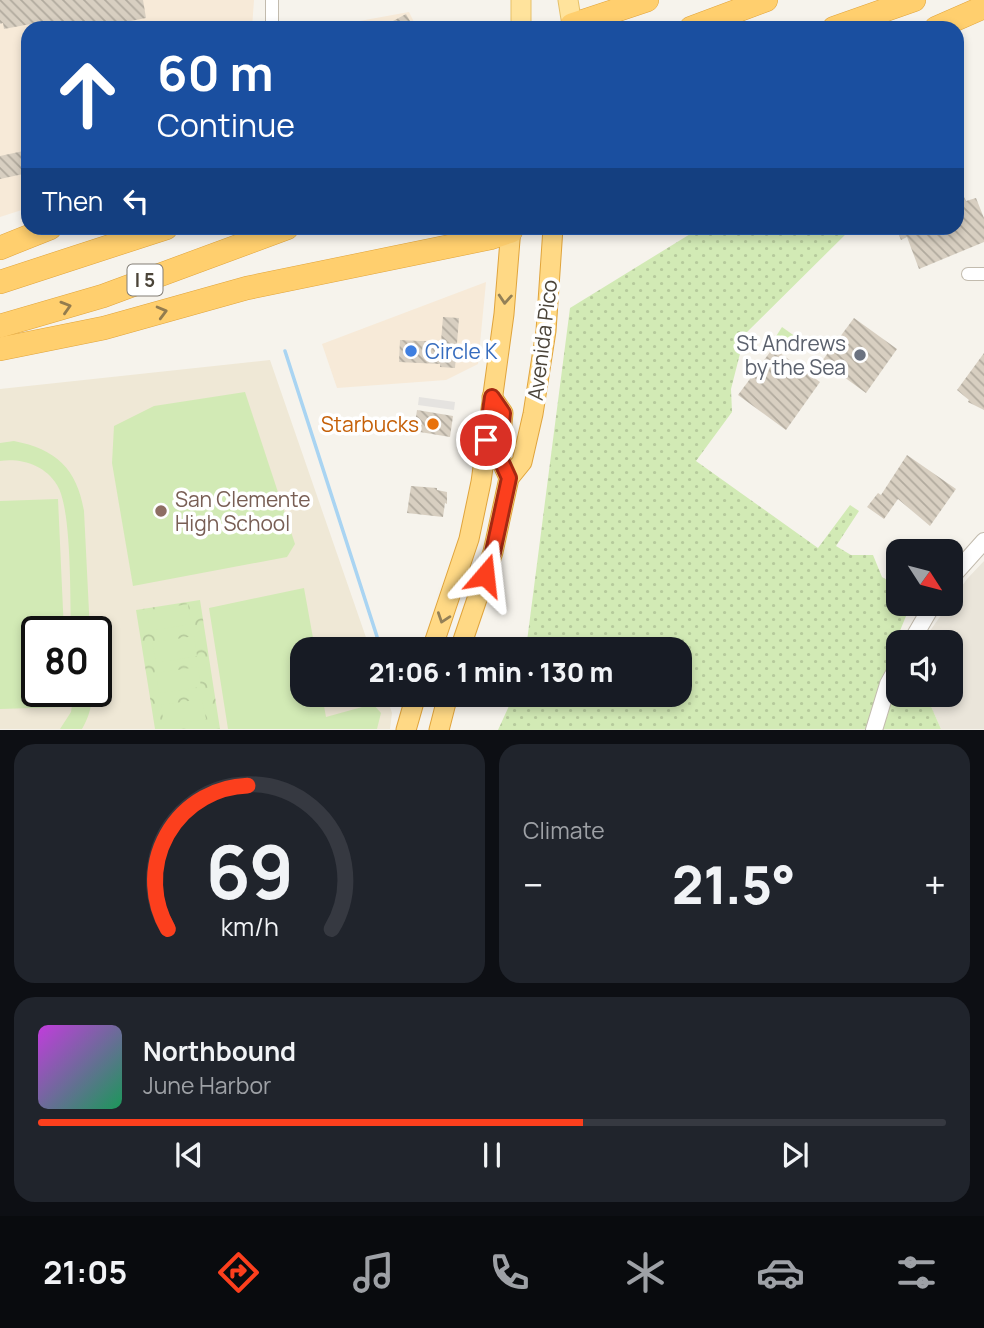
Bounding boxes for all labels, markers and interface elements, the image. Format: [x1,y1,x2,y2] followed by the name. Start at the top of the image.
[157,39,274,106] text: 60 m
[42,49,133,140] icon: ahead
[157,103,295,147] text: Continue
[117,182,155,220] icon: left
[42,183,103,219] text: Then
[128,264,162,296] road number: I 5
[521,278,563,402] street label: Avenida Pico
[498,294,513,305] one-way arrow
[59,301,71,315] one-way arrow
[156,305,168,320] one-way arrow
[736,329,846,381] place label: St Andrews by the Sea
[425,337,498,365] place label: Circle K
[403,343,419,359] marker: Circle K
[852,347,868,363] marker: St Andrews by the Sea
[321,410,419,438] place label: Starbucks
[456,410,516,470] pin
[425,416,441,432] marker: Starbucks
[467,421,505,459] icon: arrive
[175,485,311,537] place label: San Clemente High School
[153,503,169,519] marker: San Clemente High School
[448,538,522,612] position arrow
[886,539,962,616] north arrow
[886,539,963,707] map controls
[437,612,451,624] one-way arrow
[21,616,112,707] speed limit sign: 80
[886,630,963,707] button: sound
[369,654,613,690] text: 21:06 · 1 min · 130 m
[523,814,605,846] text: Climate
[205,822,294,922] text: 69
[672,849,796,920] text: 21.5°
[523,858,544,910] text: −
[924,858,946,910] text: +
[220,909,279,944] text: km/h
[143,1033,296,1069] text: Northbound
[143,1069,271,1101] text: June Harbor
[170,1136,208,1174] icon: previous
[473,1136,511,1174] icon: pause
[776,1136,814,1174] icon: next
[214,1248,263,1297] icon: directions
[349,1248,398,1297] icon: music
[485,1248,534,1297] icon: phone
[621,1248,670,1297] icon: climate
[756,1248,805,1297] icon: car
[892,1248,941,1297] icon: filters
[43,1250,127,1294] text: 21:05

